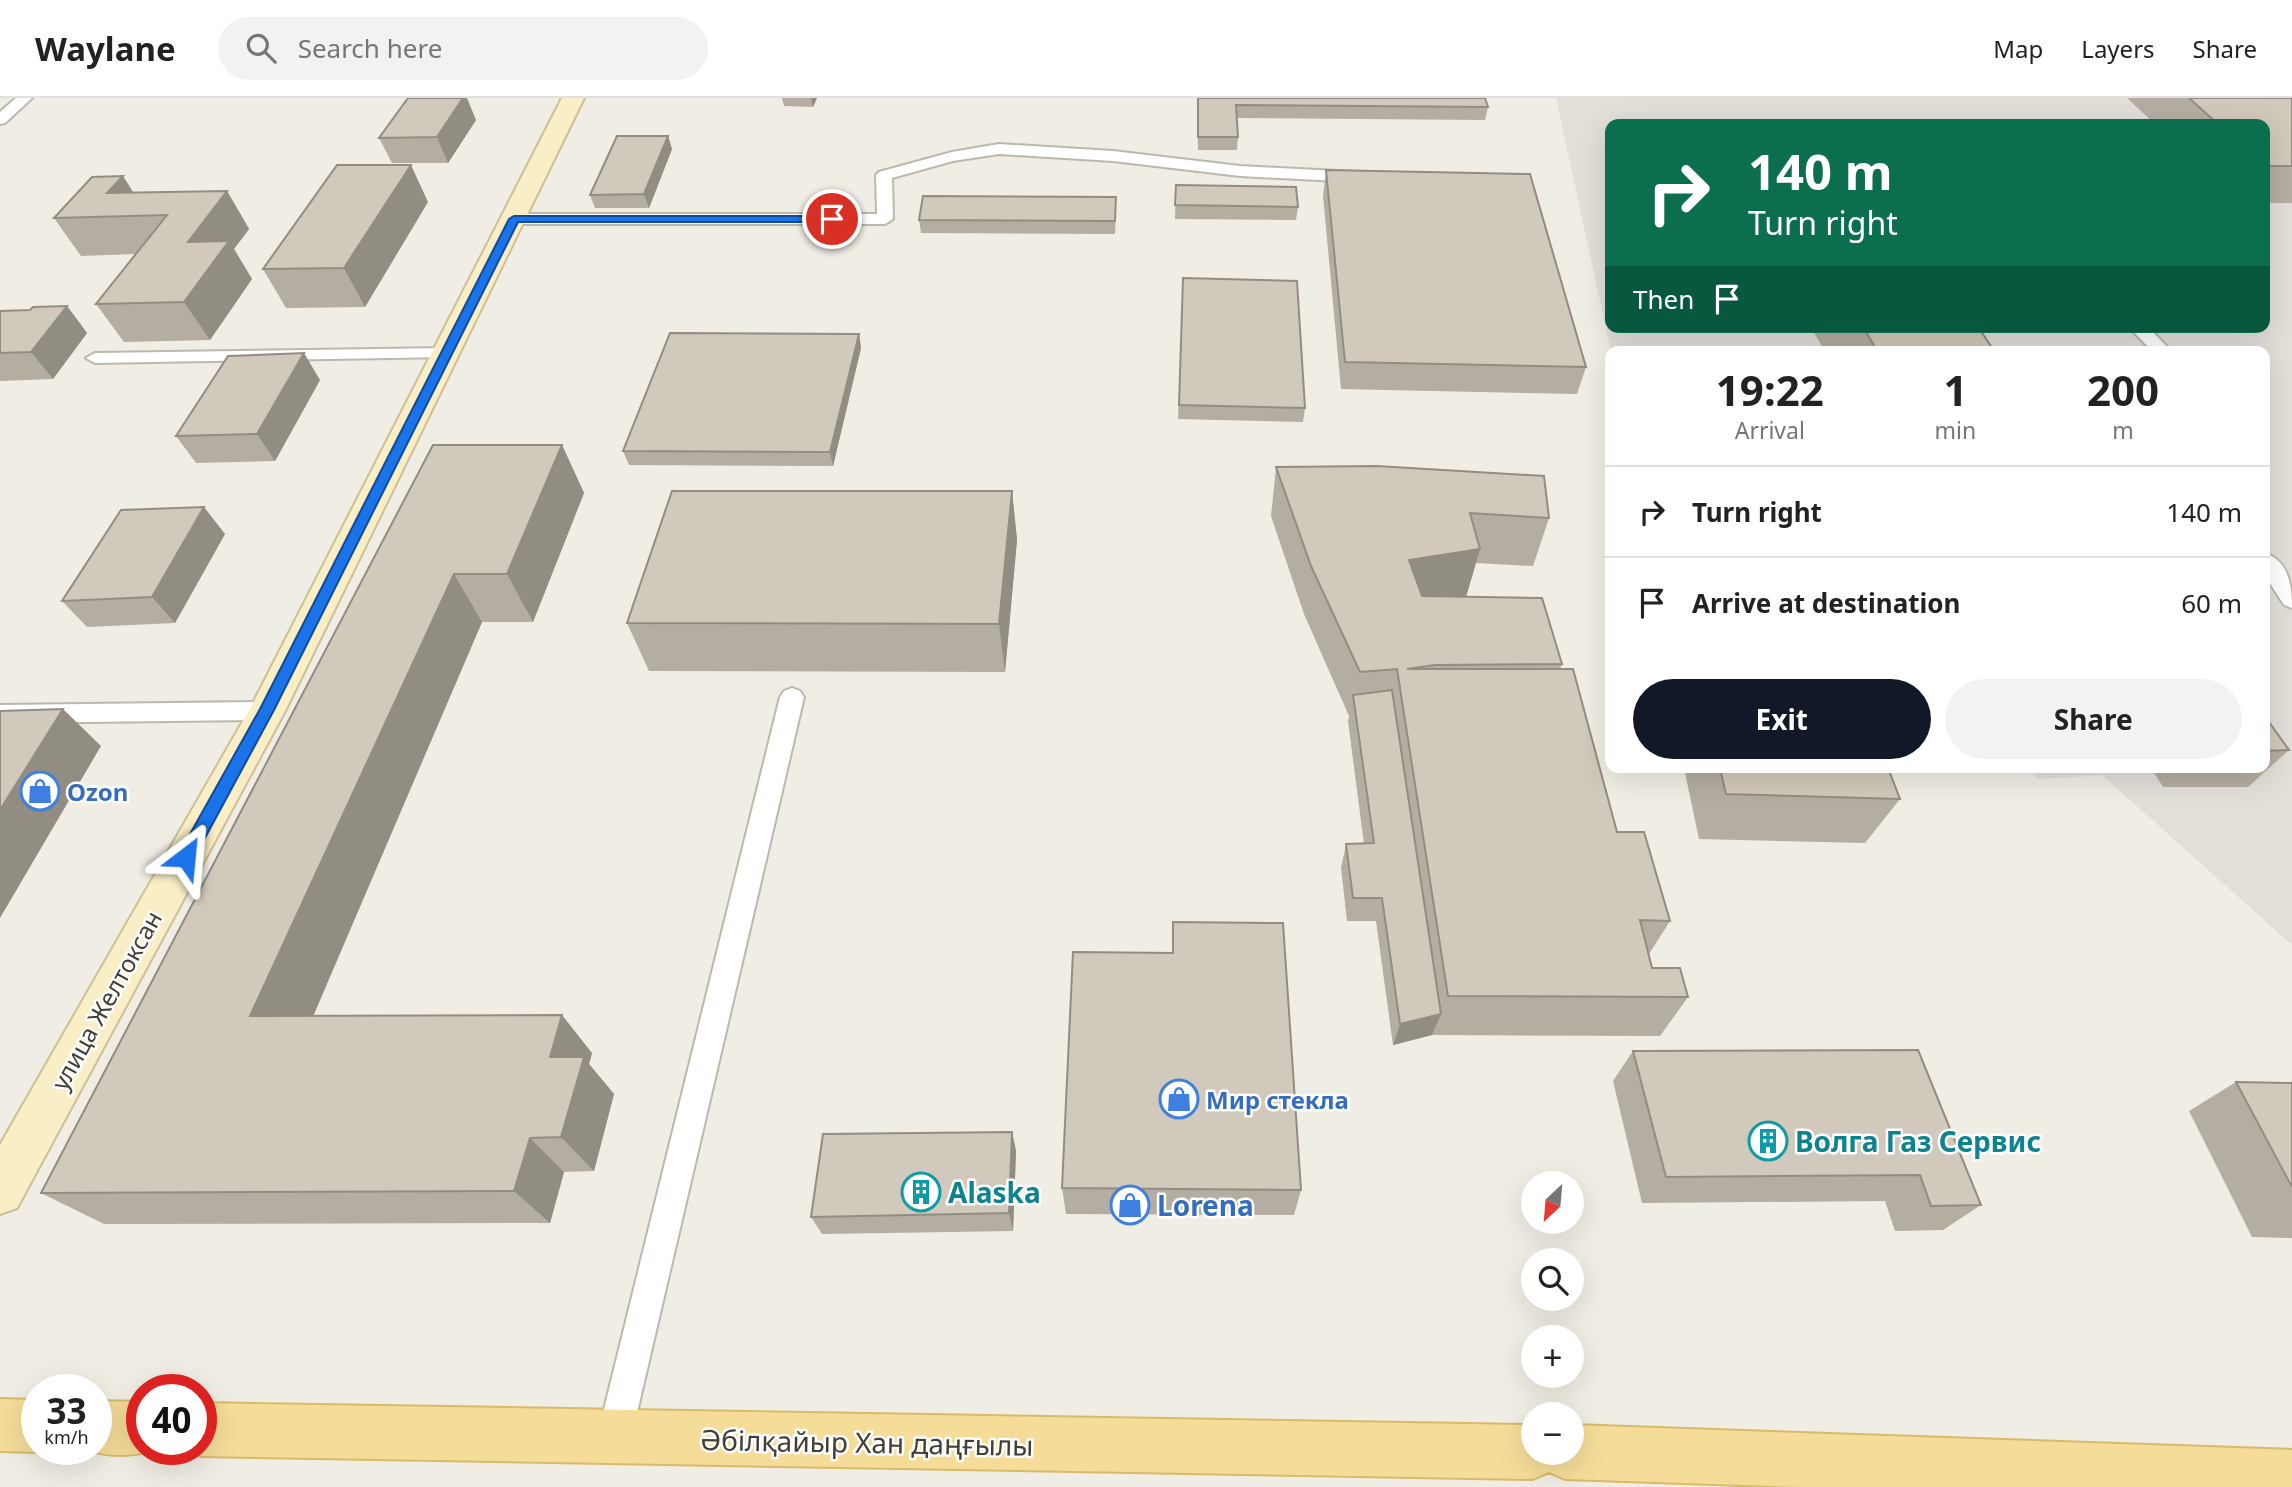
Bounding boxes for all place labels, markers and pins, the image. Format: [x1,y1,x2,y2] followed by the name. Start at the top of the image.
[802,189,862,249] pin
[19,770,61,812] shop icon: Ozon
[67,775,128,808] place label: Ozon
[1158,1078,1200,1120] shop icon: Мир стекла
[1206,1083,1349,1116] place label: Мир стекла
[1747,1120,1789,1162] building icon: Волга Газ Сервис
[1795,1122,2041,1160] place label: Волга Газ Сервис
[900,1171,942,1213] building icon: Alaska
[948,1173,1041,1211] place label: Alaska
[1109,1184,1151,1226] shop icon: Lorena
[1157,1186,1254,1224] place label: Lorena

